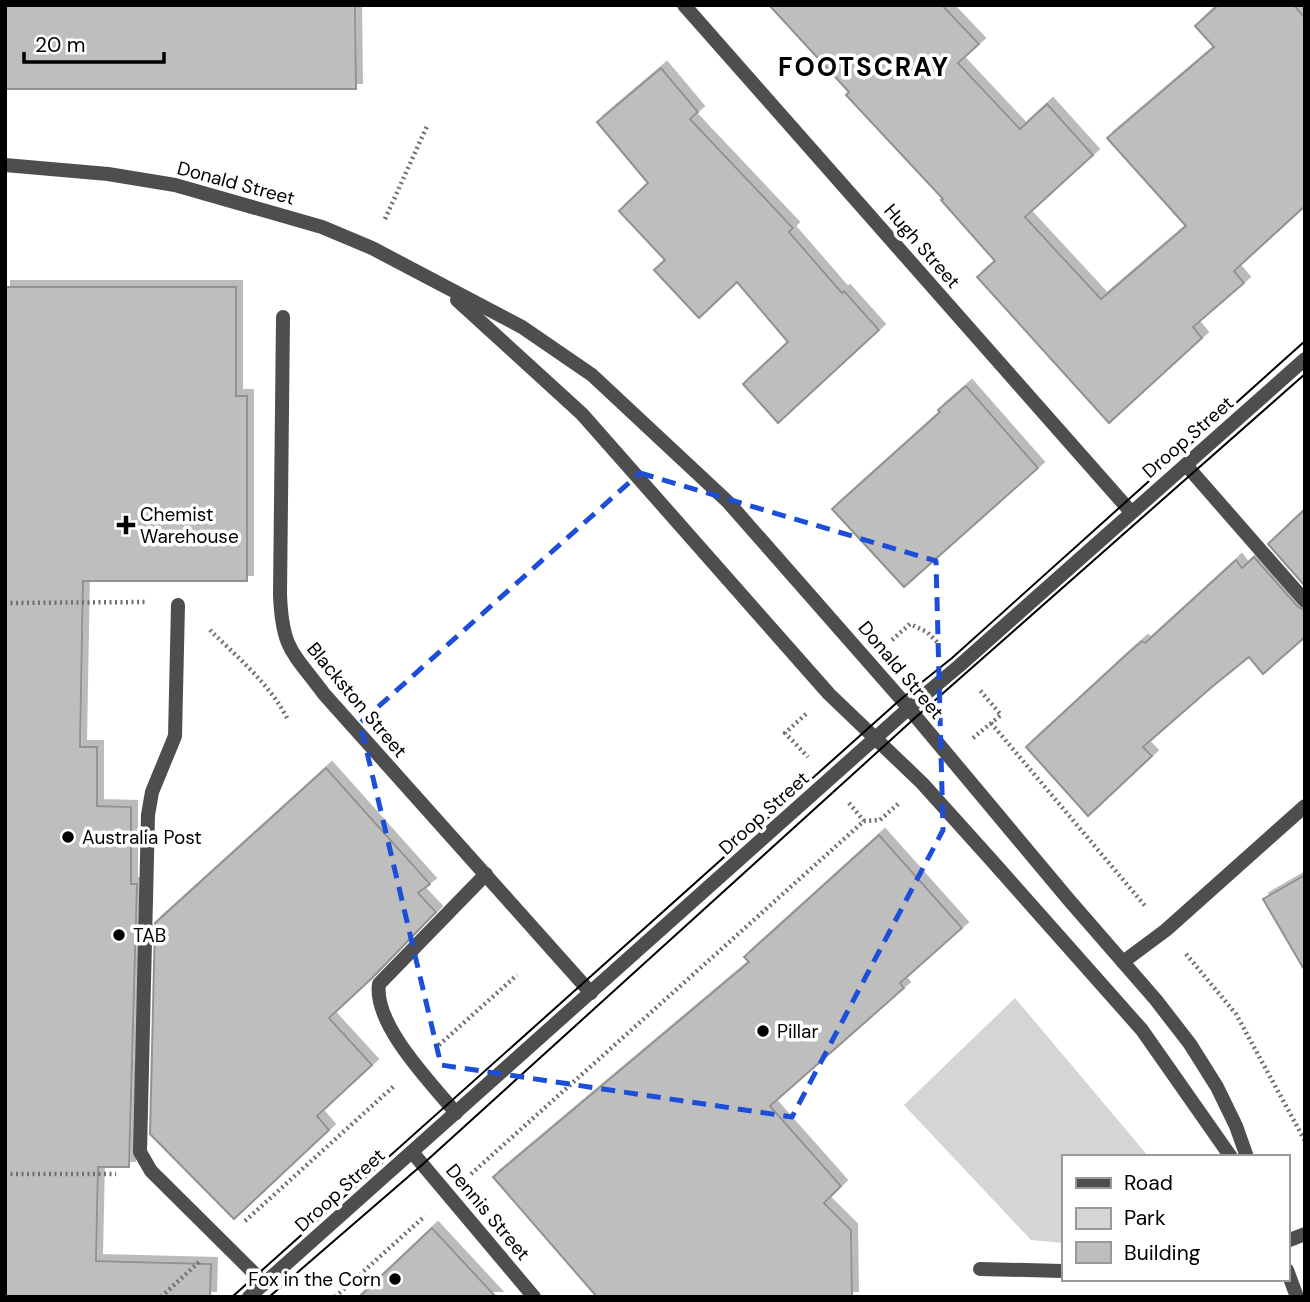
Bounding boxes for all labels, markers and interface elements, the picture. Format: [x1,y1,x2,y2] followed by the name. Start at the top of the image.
[24,21,164,65] scale bar
[35,31,86,59] text: 20 m
[778,50,950,84] district label: FOOTSCRAY
[174,155,298,211] street label: Donald Street
[878,198,966,294] street label: Hugh Street
[1137,390,1239,484] street label: Droop Street
[140,502,239,549] place label: Chemist Warehouse
[118,517,134,533] marker: Chemist Warehouse
[853,616,949,724] street label: Donald Street
[301,637,413,763] street label: Blackston Street
[714,766,814,860] street label: Droop Street
[82,825,202,850] place label: Australia Post
[60,829,76,845] marker: Australia Post
[133,923,166,948] place label: TAB
[111,927,127,943] marker: TAB
[777,1019,818,1044] place label: Pillar
[755,1023,771,1039] marker: Pillar
[290,1143,390,1237] street label: Droop Street
[1062,1155,1289,1281] legend
[440,1159,536,1265] street label: Dennis Street
[1124,1169,1173,1197] text: Road
[1124,1204,1166,1232] text: Park
[1124,1239,1201,1267] text: Building
[248,1267,381,1292] place label: Fox in the Corn
[387,1271,403,1287] marker: Fox in the Corn

